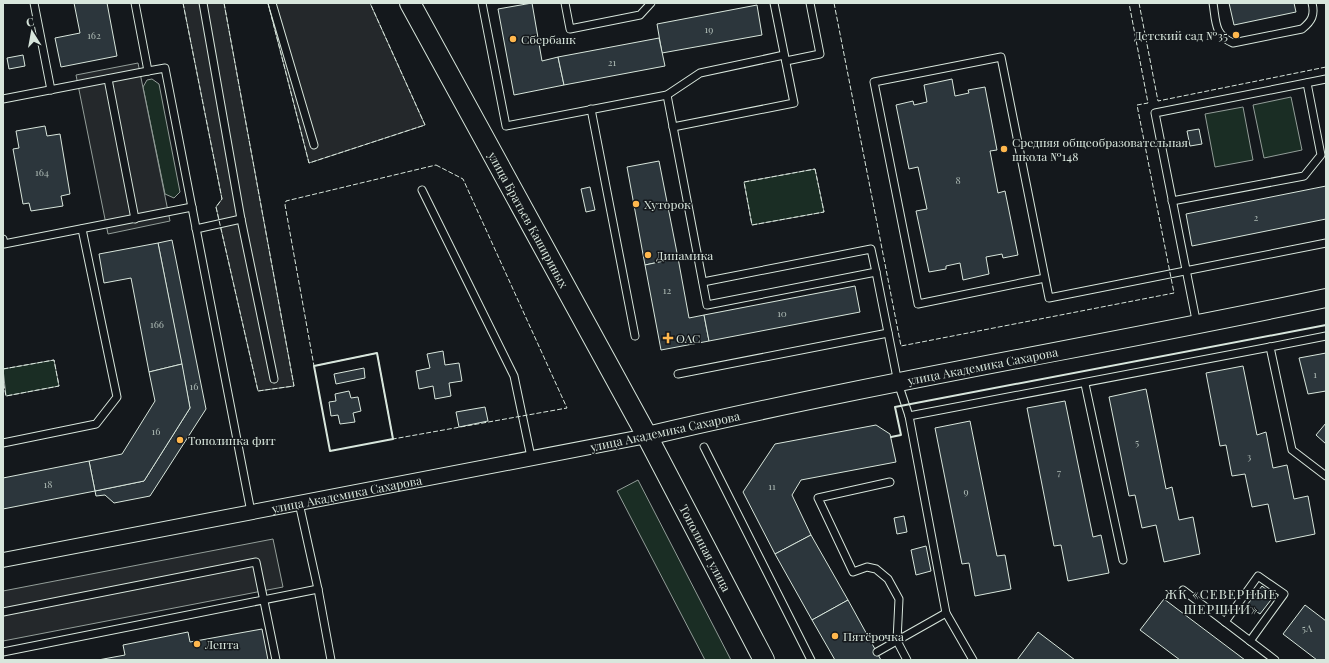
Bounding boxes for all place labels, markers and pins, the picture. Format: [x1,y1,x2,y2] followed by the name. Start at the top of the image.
[1134,27,1228,43] place label: Детский сад №35
[1231,30,1241,40] marker: Детский сад №35
[521,31,576,47] place label: Сбербанк
[508,34,518,44] marker: Сбербанк
[1012,134,1189,164] place label: Средняя общеобразовательная школа №148
[999,144,1009,154] marker: Средняя общеобразовательная школа №148
[644,196,691,212] place label: Хуторок
[631,199,641,209] marker: Хуторок
[656,247,713,263] place label: Динамика
[643,250,653,260] marker: Динамика
[676,330,700,346] place label: ОАС
[663,333,673,343] marker: ОАС
[188,432,276,448] place label: Тополинка фит
[175,435,185,445] marker: Тополинка фит
[843,628,904,644] place label: Пятёрочка
[830,631,840,641] marker: Пятёрочка
[204,636,239,652] place label: Лента
[192,639,202,649] marker: Лента

